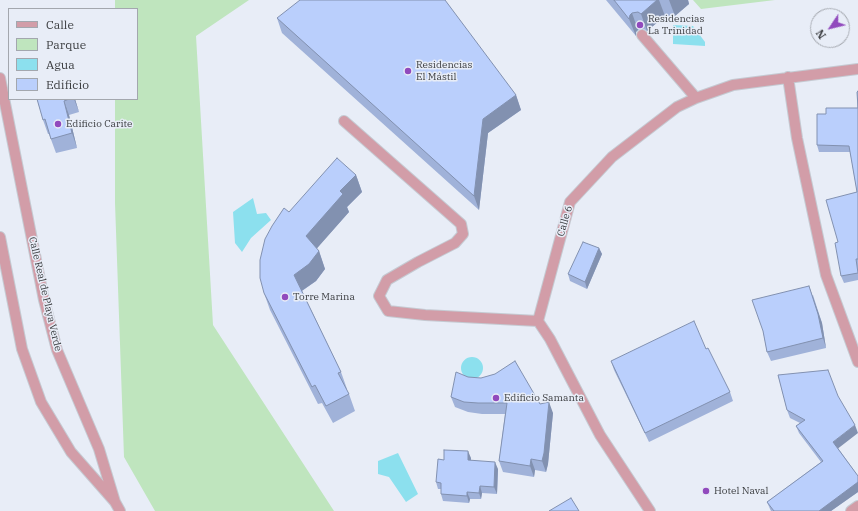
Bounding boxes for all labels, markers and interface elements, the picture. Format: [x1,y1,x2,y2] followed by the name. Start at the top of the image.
[8,8,138,100] legend
[810,8,850,48] north arrow
[648,13,704,36] place label: Residencias La Trinidad
[46,17,74,32] text: Calle
[635,20,645,30] marker: Residencias La Trinidad
[813,27,829,42] text: N
[46,37,86,52] text: Parque
[46,57,75,72] text: Agua
[416,59,472,82] place label: Residencias El Mástil
[403,66,413,76] marker: Residencias El Mástil
[46,77,89,92] text: Edificio
[66,118,132,130] place label: Edificio Carite
[53,119,63,129] marker: Edificio Carite
[555,204,575,238] street label: Calle 6
[26,236,64,352] street label: Calle Real de Playa Verde
[293,291,355,303] place label: Torre Marina
[280,292,290,302] marker: Torre Marina
[504,392,584,404] place label: Edificio Samanta
[491,393,501,403] marker: Edificio Samanta
[714,485,768,497] place label: Hotel Naval
[701,486,711,496] marker: Hotel Naval

